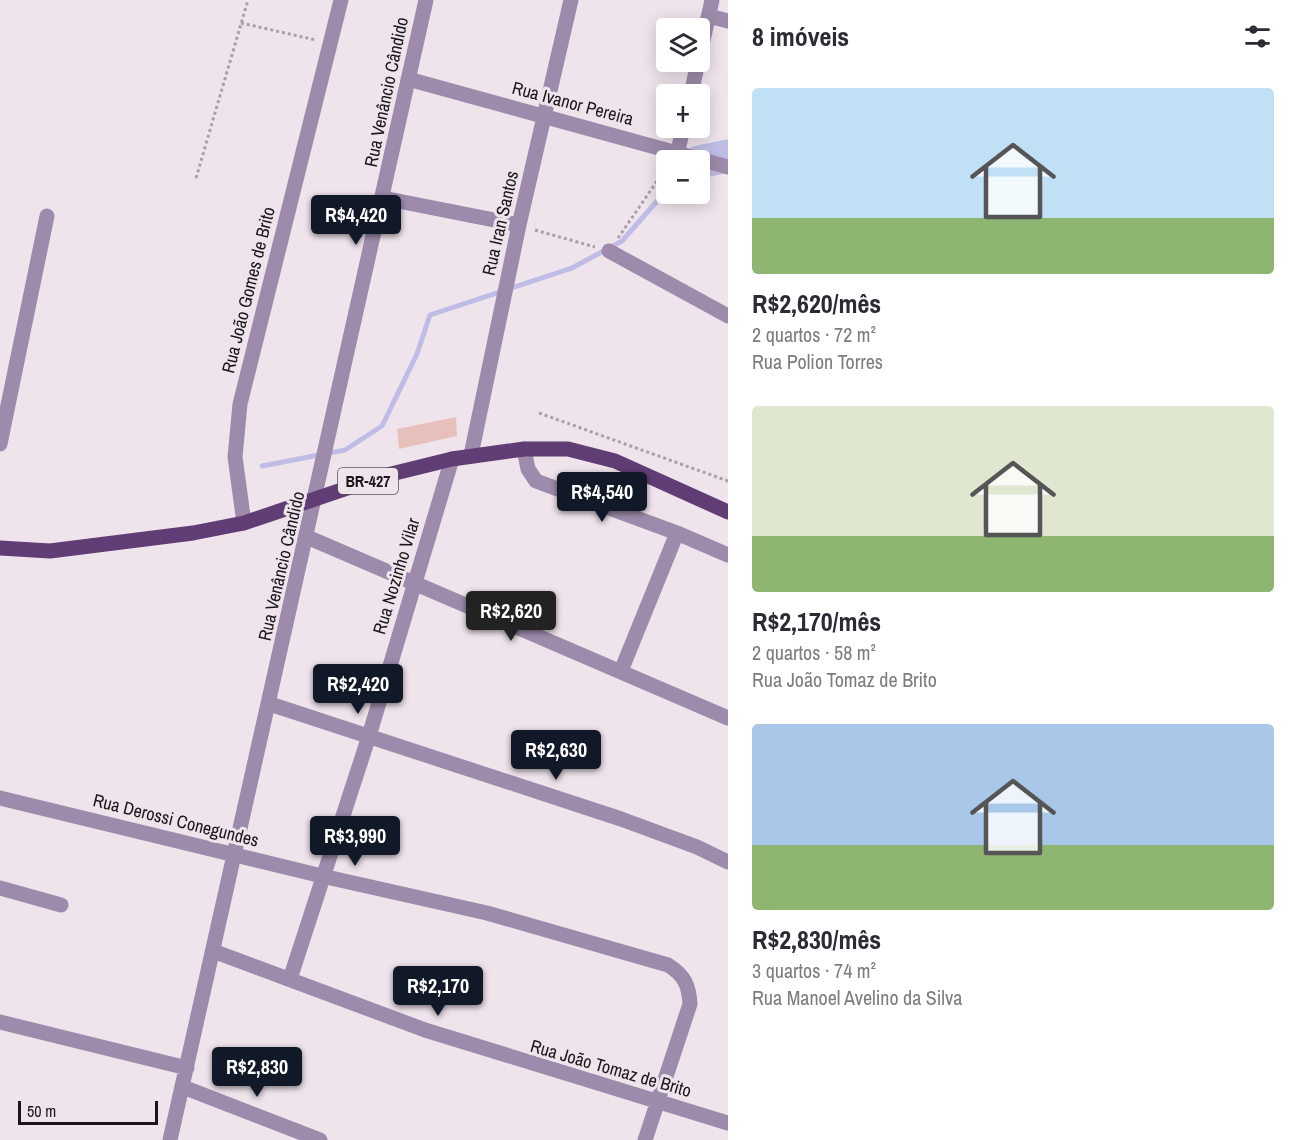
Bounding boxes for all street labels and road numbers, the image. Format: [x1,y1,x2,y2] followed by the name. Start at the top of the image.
[358,15,414,169] street label: Rua Venâncio Cândido
[510,75,636,131] street label: Rua Ivanor Pereira
[476,168,524,278] street label: Rua Iran Santos
[215,204,281,376] street label: Rua João Gomes de Brito
[338,468,398,494] road number: BR-427
[252,489,310,643] street label: Rua Venâncio Cândido
[366,515,426,637] street label: Rua Nozinho Vilar
[91,787,261,853] street label: Rua Derossi Conegundes
[528,1033,694,1103] street label: Rua João Tomaz de Brito

